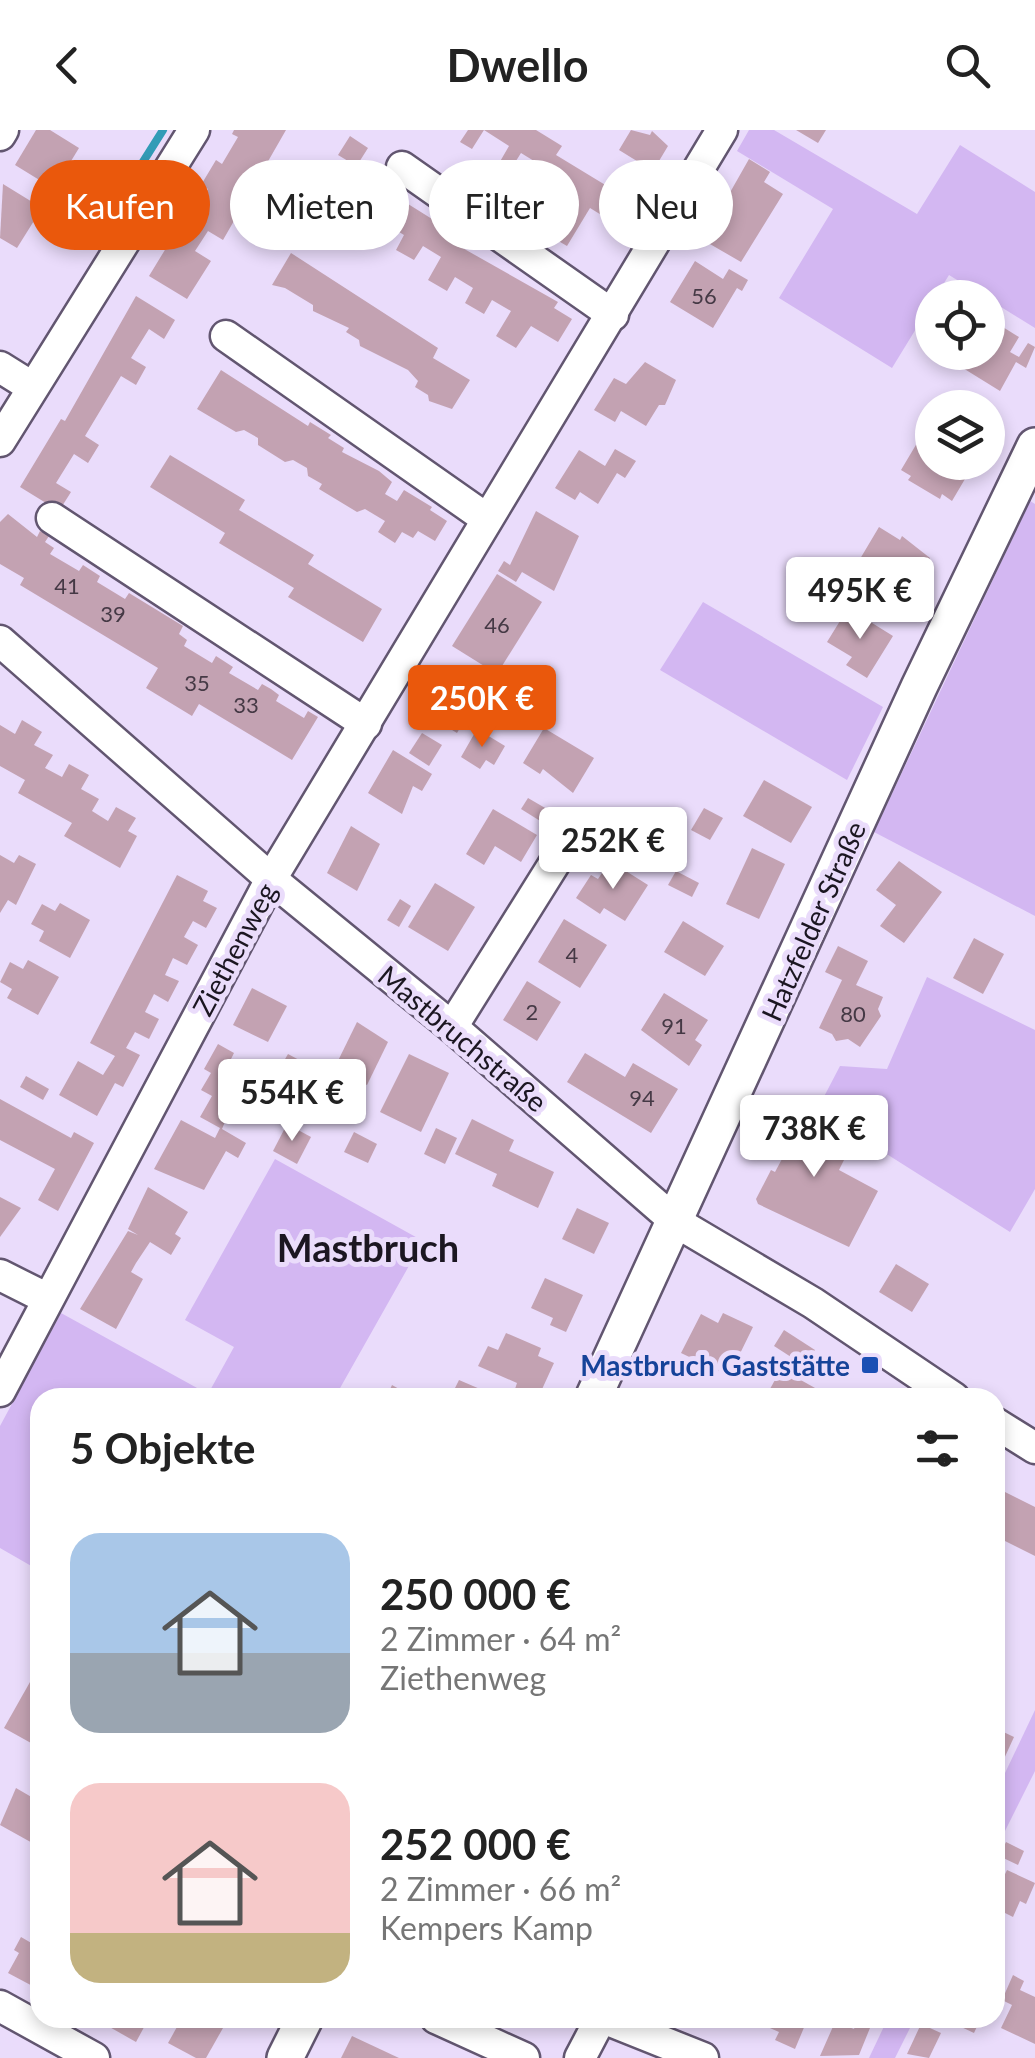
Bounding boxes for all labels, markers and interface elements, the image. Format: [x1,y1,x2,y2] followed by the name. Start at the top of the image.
[40,38,95,93] icon: back
[446,38,589,92] text: Dwello
[940,38,995,93] icon: search
[30,160,210,250] chip: Kaufen
[230,160,409,250] chip: Mieten
[429,160,579,250] chip: Filter
[599,160,733,250] chip: Neu
[915,280,1005,480] map controls
[915,280,1005,370] button: locate
[691,282,717,309] house number: 56
[915,390,1005,480] button: layers
[779,557,941,642] pin: 495K €
[808,570,912,609] text: 495K €
[54,572,80,599] house number: 41
[100,600,126,627] house number: 39
[484,611,510,638] house number: 46
[401,665,563,750] pin: 250K €
[184,669,210,696] house number: 35
[430,678,534,717] text: 250K €
[233,691,259,718] house number: 33
[532,807,694,892] pin: 252K €
[754,816,872,1026] street label: Hatzfelder Straße
[561,820,665,859] text: 252K €
[185,877,283,1021] street label: Ziethenweg
[566,941,579,968] house number: 4
[372,958,554,1118] street label: Mastbruchstraße
[526,998,538,1025] house number: 2
[840,1000,866,1027] house number: 80
[661,1012,687,1039] house number: 91
[211,1059,373,1144] pin: 554K €
[240,1072,344,1111] text: 554K €
[629,1084,655,1111] house number: 94
[733,1095,895,1180] pin: 738K €
[762,1108,866,1147] text: 738K €
[277,1224,459,1270] district label: Mastbruch
[580,1348,850,1382] place label: Mastbruch Gaststätte
[859,1354,881,1376] marker: Mastbruch Gaststätte
[910,1421,965,1476] icon: filters
[70,1423,255,1473] text: 5 Objekte
[380,1569,571,1619] text: 250 000 €
[150,1573,270,1693] icon: home
[380,1619,621,1658] text: 2 Zimmer · 64 m²
[380,1658,546,1697] text: Ziethenweg
[380,1819,571,1869] text: 252 000 €
[150,1823,270,1943] icon: home
[380,1869,621,1908] text: 2 Zimmer · 66 m²
[380,1908,593,1947] text: Kempers Kamp

